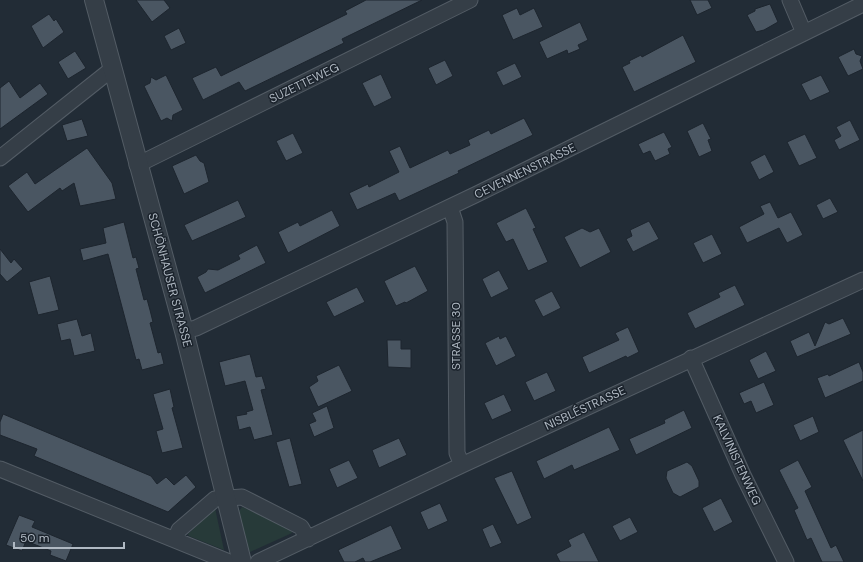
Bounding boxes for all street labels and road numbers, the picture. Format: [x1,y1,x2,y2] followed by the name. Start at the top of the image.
[266,59,342,107] street label: SUZETTEWEG
[472,139,579,203] street label: CEVENNENSTRASSE
[144,211,196,349] street label: SCHÖNHAUSER STRASSE
[448,302,464,370] street label: STRASSE 30
[542,382,628,434] street label: NISBLÉSTRASSE
[709,412,765,508] street label: KALVINISTENWEG

